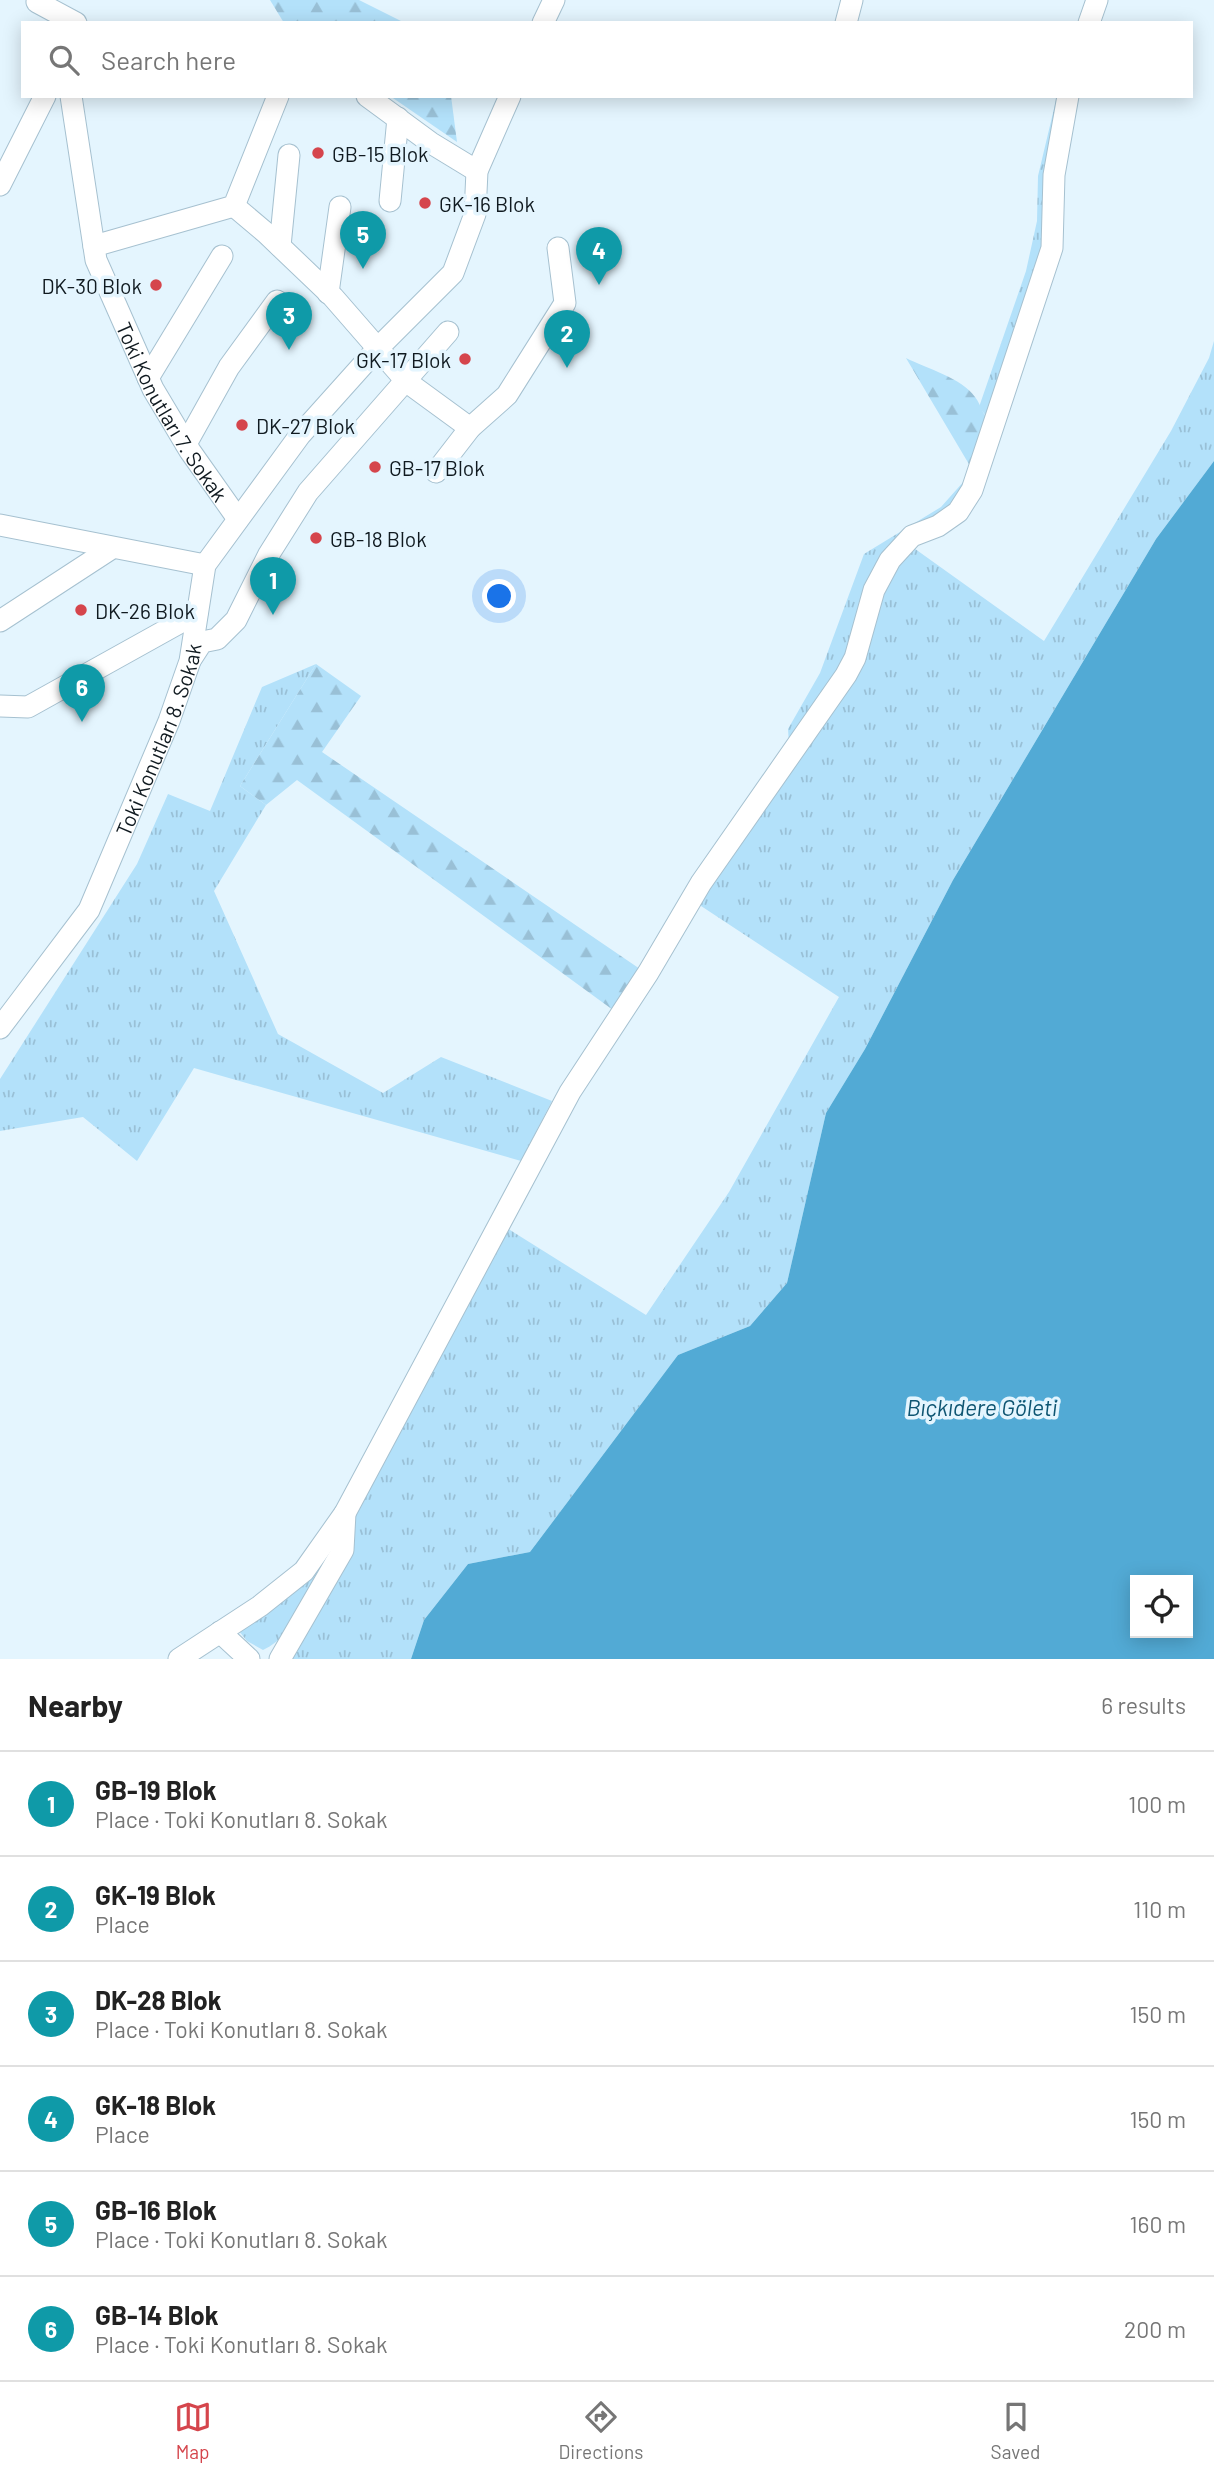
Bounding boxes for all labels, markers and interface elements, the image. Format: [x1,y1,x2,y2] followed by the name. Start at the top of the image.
[21,21,1193,98] search box
[45,41,83,79] icon: search
[101,44,236,75] text: Search here
[332,141,429,166] place label: GB-15 Blok
[310,145,326,161] marker: GB-15 Blok
[439,191,535,216] place label: GK-16 Blok
[417,195,433,211] marker: GK-16 Blok
[340,211,386,269] pin: 5
[576,227,622,285] pin: 4
[41,273,142,298] place label: DK-30 Blok
[148,277,164,293] marker: DK-30 Blok
[266,292,312,350] pin: 3
[544,310,590,368] pin: 2
[112,318,234,506] street label: Toki Konutları 7. Sokak
[356,347,451,372] place label: GK-17 Blok
[457,351,473,367] marker: GK-17 Blok
[256,413,355,438] place label: DK-27 Blok
[234,417,250,433] marker: DK-27 Blok
[389,455,485,480] place label: GB-17 Blok
[367,459,383,475] marker: GB-17 Blok
[330,526,427,551] place label: GB-18 Blok
[308,530,324,546] marker: GB-18 Blok
[250,557,296,615] pin: 1
[482,579,516,613] your location
[95,598,195,623] place label: DK-26 Blok
[73,602,89,618] marker: DK-26 Blok
[109,642,205,839] street label: Toki Konutları 8. Sokak
[59,664,105,722] pin: 6
[907,1393,1058,1421] water label: Bıçkıdere Göleti
[1130,1575,1193,1638] map controls
[1130,1575,1193,1638] button: locate
[28,1687,123,1723] text: Nearby
[1101,1691,1186,1719] text: 6 results
[95,1774,217,1805] text: GB-19 Blok
[47,1790,55,1818] text: 1
[1128,1790,1186,1818] text: 100 m
[95,1805,388,1833] text: Place · Toki Konutları 8. Sokak
[95,1879,216,1910] text: GK-19 Blok
[45,1895,57,1923] text: 2
[1133,1895,1186,1923] text: 110 m
[95,1910,150,1938] text: Place
[95,1984,222,2015] text: DK-28 Blok
[45,2000,57,2028] text: 3
[1130,2000,1186,2028] text: 150 m
[95,2015,388,2043] text: Place · Toki Konutları 8. Sokak
[95,2089,216,2120] text: GK-18 Blok
[44,2105,58,2133] text: 4
[1130,2105,1186,2133] text: 150 m
[95,2120,150,2148] text: Place
[95,2194,217,2225] text: GB-16 Blok
[45,2210,57,2238] text: 5
[1129,2210,1186,2238] text: 160 m
[95,2225,388,2253] text: Place · Toki Konutları 8. Sokak
[95,2299,219,2330] text: GB-14 Blok
[45,2315,57,2343] text: 6
[1124,2315,1186,2343] text: 200 m
[95,2330,388,2358] text: Place · Toki Konutları 8. Sokak
[174,2398,212,2463] tab: Map
[559,2398,644,2463] tab: Directions
[991,2398,1040,2463] tab: Saved

